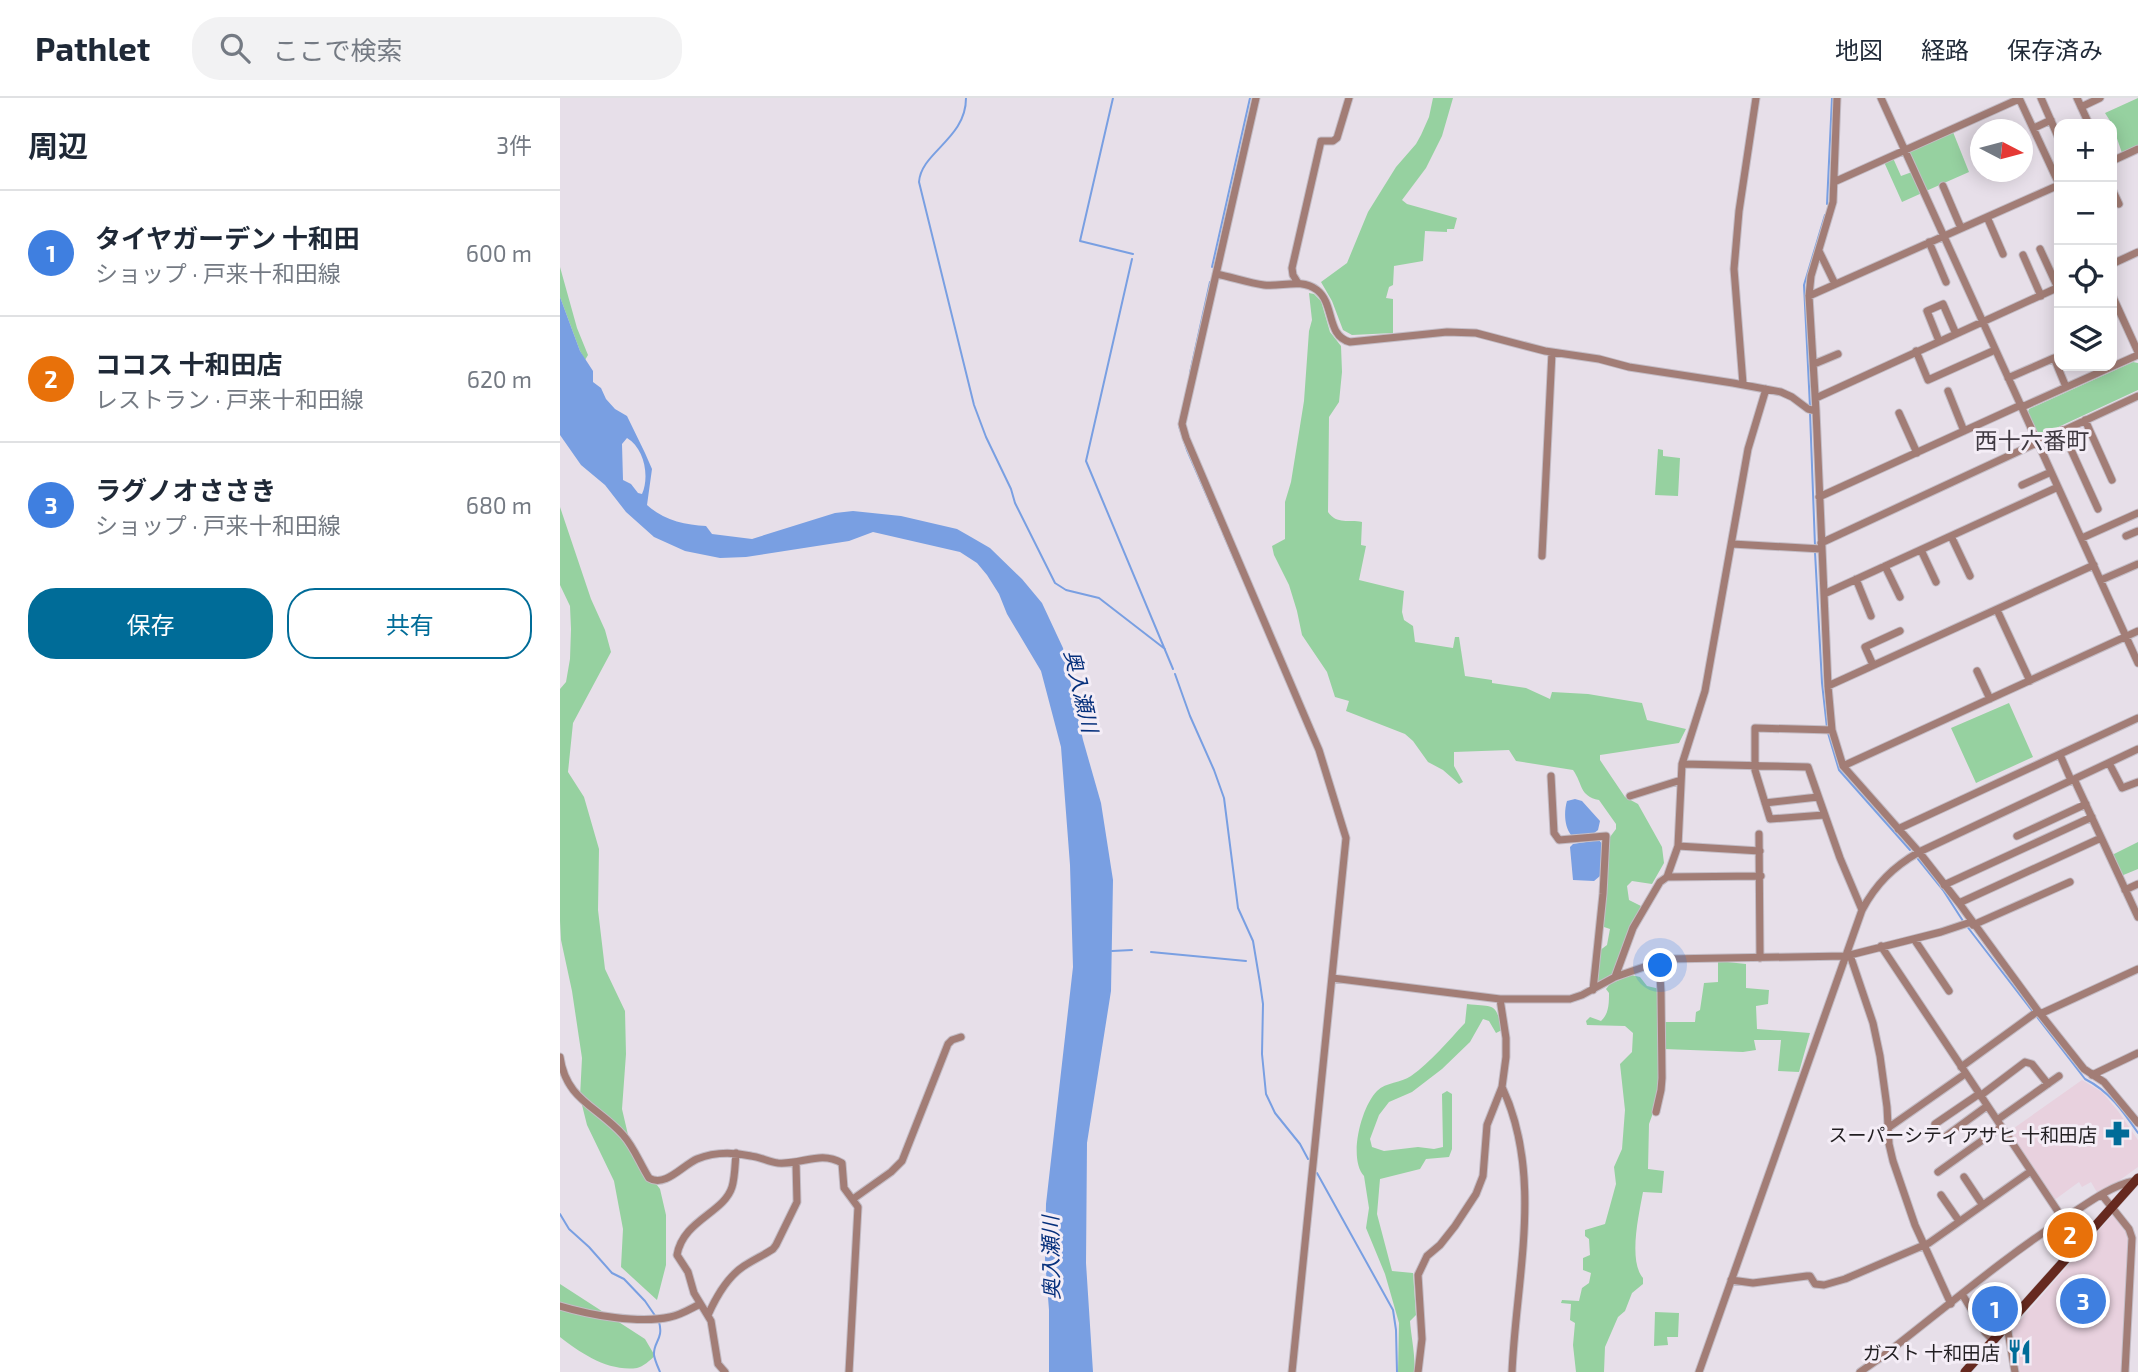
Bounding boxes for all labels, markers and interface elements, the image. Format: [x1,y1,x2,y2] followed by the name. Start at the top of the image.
[192,17,682,80] search box
[35,28,150,68] text: Pathlet
[216,29,254,67] icon: search
[272,34,402,65] text: ここで検索
[1835,35,1883,64] text: 地図
[1921,35,1969,64] text: 経路
[2007,35,2103,64] text: 保存済み
[1970,119,2033,182] north arrow
[2054,119,2117,371] map controls
[2054,119,2117,182] button: +
[28,127,88,163] text: 周辺
[496,131,532,159] text: 3件
[2054,182,2117,245] button: −
[95,222,360,253] text: タイヤガーデン 十和田
[46,239,56,267] text: 1
[466,239,532,267] text: 600 m
[2054,245,2117,308] button: locate
[95,259,341,287] text: ショップ · 戸来十和田線
[2054,308,2117,371] button: layers
[95,348,283,379] text: ココス 十和田店
[44,365,58,393] text: 2
[467,365,532,393] text: 620 m
[95,385,364,413] text: レストラン · 戸来十和田線
[1975,426,2090,454] district label: 西十六番町
[95,474,276,505] text: ラグノオささき
[44,491,58,519] text: 3
[466,491,532,519] text: 680 m
[95,511,341,539] text: ショップ · 戸来十和田線
[28,588,273,659] button: 保存
[287,588,532,659] button: 共有
[1060,647,1104,737] water label: 奥入瀬川
[1643,948,1677,982] your location
[2103,1120,2131,1148] pharmacy icon: スーパーシティアサヒ 十和田店
[1828,1123,2097,1146] place label: スーパーシティアサヒ 十和田店
[2047,1209,2093,1261] pin: 2
[1037,1214,1063,1300] water label: 奥入瀬川
[2060,1275,2106,1327] pin: 3
[1972,1283,2018,1335] pin: 1
[2006,1338,2034,1366] restaurant icon: ガスト 十和田店
[1863,1341,2000,1364] place label: ガスト 十和田店

